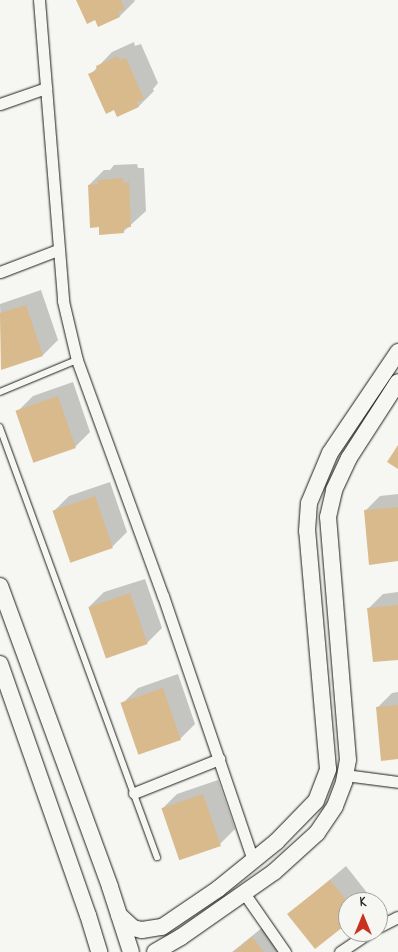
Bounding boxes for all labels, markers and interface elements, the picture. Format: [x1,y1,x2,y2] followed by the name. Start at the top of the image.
[338,892,388,942] north arrow
[360,892,366,913] text: K

